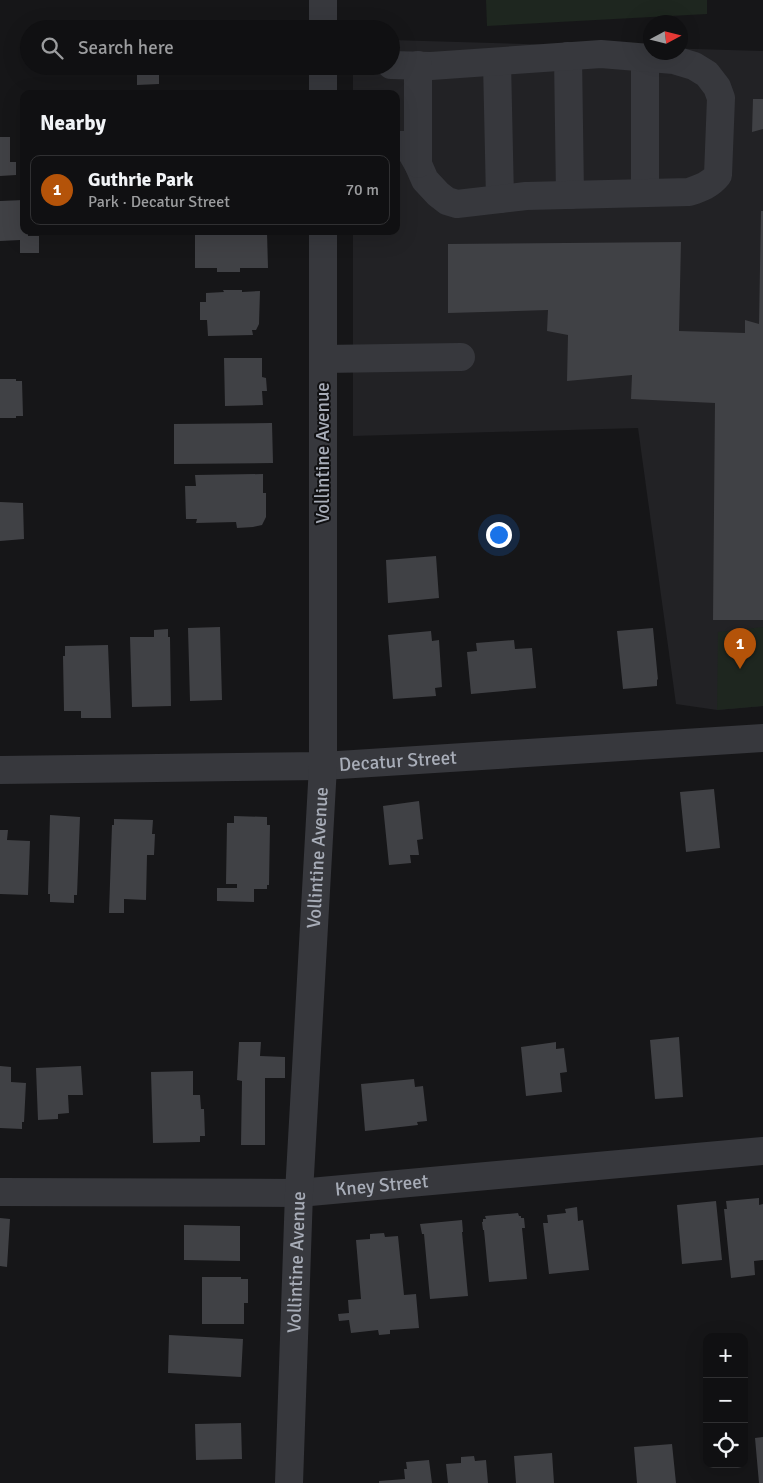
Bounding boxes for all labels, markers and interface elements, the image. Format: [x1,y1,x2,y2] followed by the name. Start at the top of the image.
[643,15,688,60] north arrow
[20,20,400,75] search box
[38,34,66,62] icon: search
[78,36,174,60] text: Search here
[40,110,106,136] text: Nearby
[88,168,194,192] text: Guthrie Park
[53,180,61,200] text: 1
[345,180,379,200] text: 70 m
[88,192,230,212] text: Park · Decatur Street
[311,382,335,524] street label: Vollintine Avenue
[486,522,512,548] your location
[724,628,756,669] pin: 1
[338,745,458,777] street label: Decatur Street
[302,786,334,929] street label: Vollintine Avenue
[334,1169,430,1202] street label: Kney Street
[282,1191,311,1333] street label: Vollintine Avenue
[703,1333,748,1468] map controls
[703,1333,748,1378] button: +
[703,1378,748,1423] button: −
[703,1423,748,1468] button: locate

